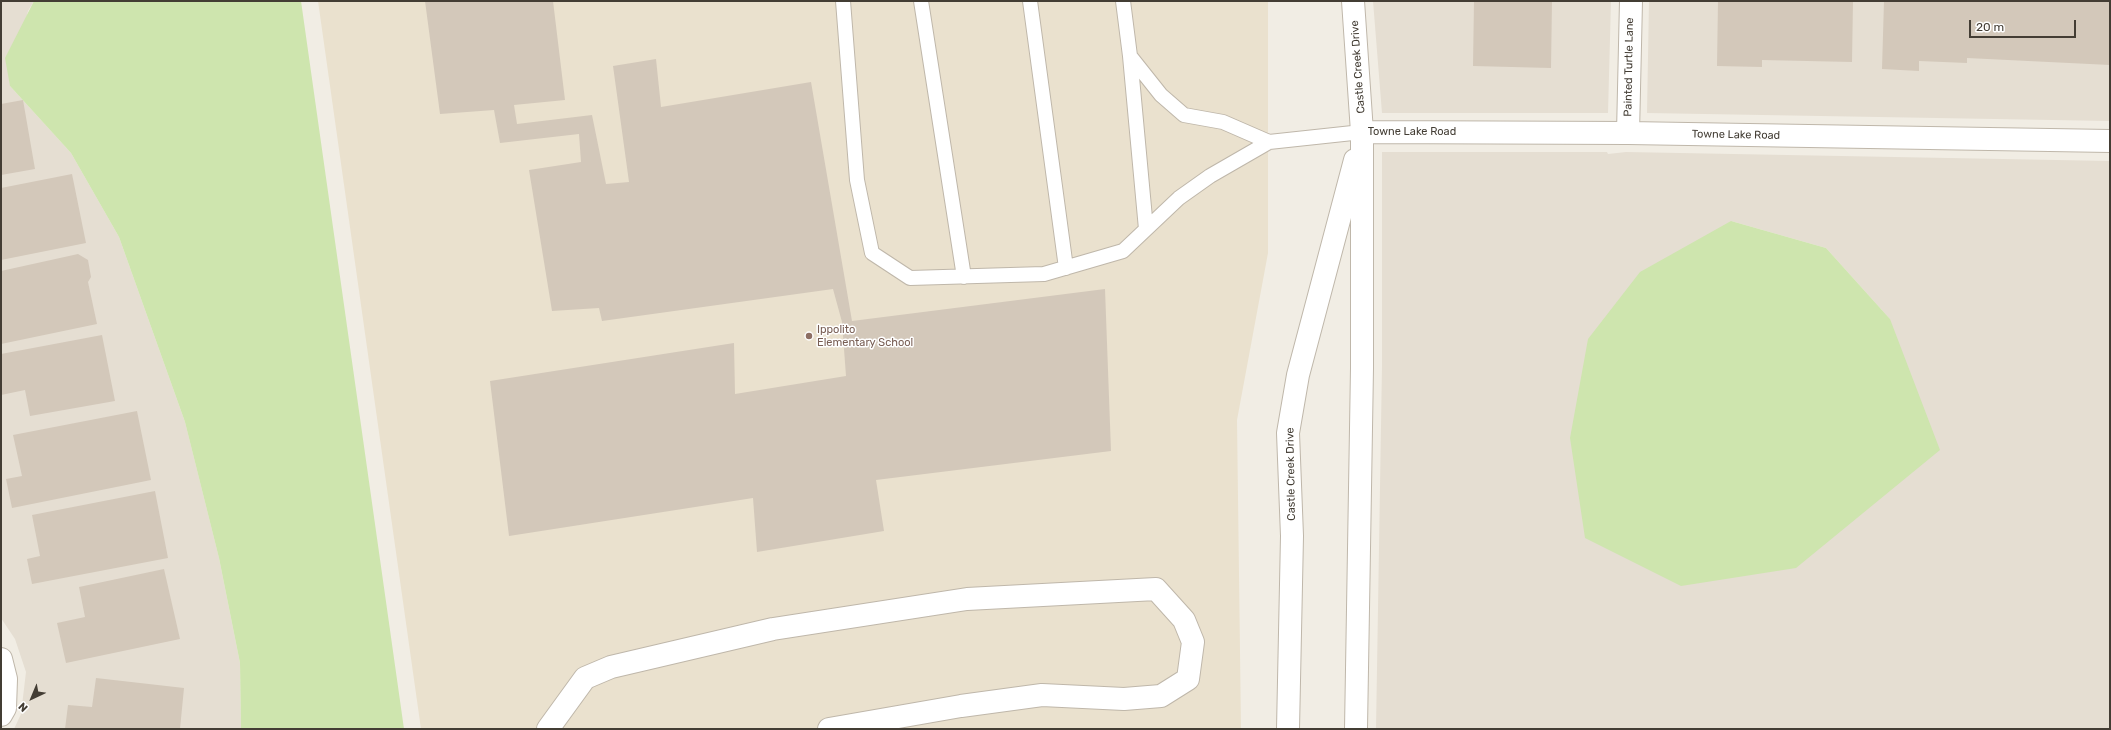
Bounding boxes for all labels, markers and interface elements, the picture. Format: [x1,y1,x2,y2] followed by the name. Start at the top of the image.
[1971,12,2078,38] scale bar
[1622,17,1636,117] street label: Painted Turtle Lane
[1348,20,1368,114] street label: Castle Creek Drive
[1976,20,2004,34] text: 20 m
[1368,125,1456,139] street label: Towne Lake Road
[1692,128,1780,142] street label: Towne Lake Road
[817,323,913,349] place label: Ippolito Elementary School
[804,331,814,341] marker: Ippolito Elementary School
[1284,427,1298,521] street label: Castle Creek Drive
[12,678,52,718] north arrow
[16,700,31,714] text: N

